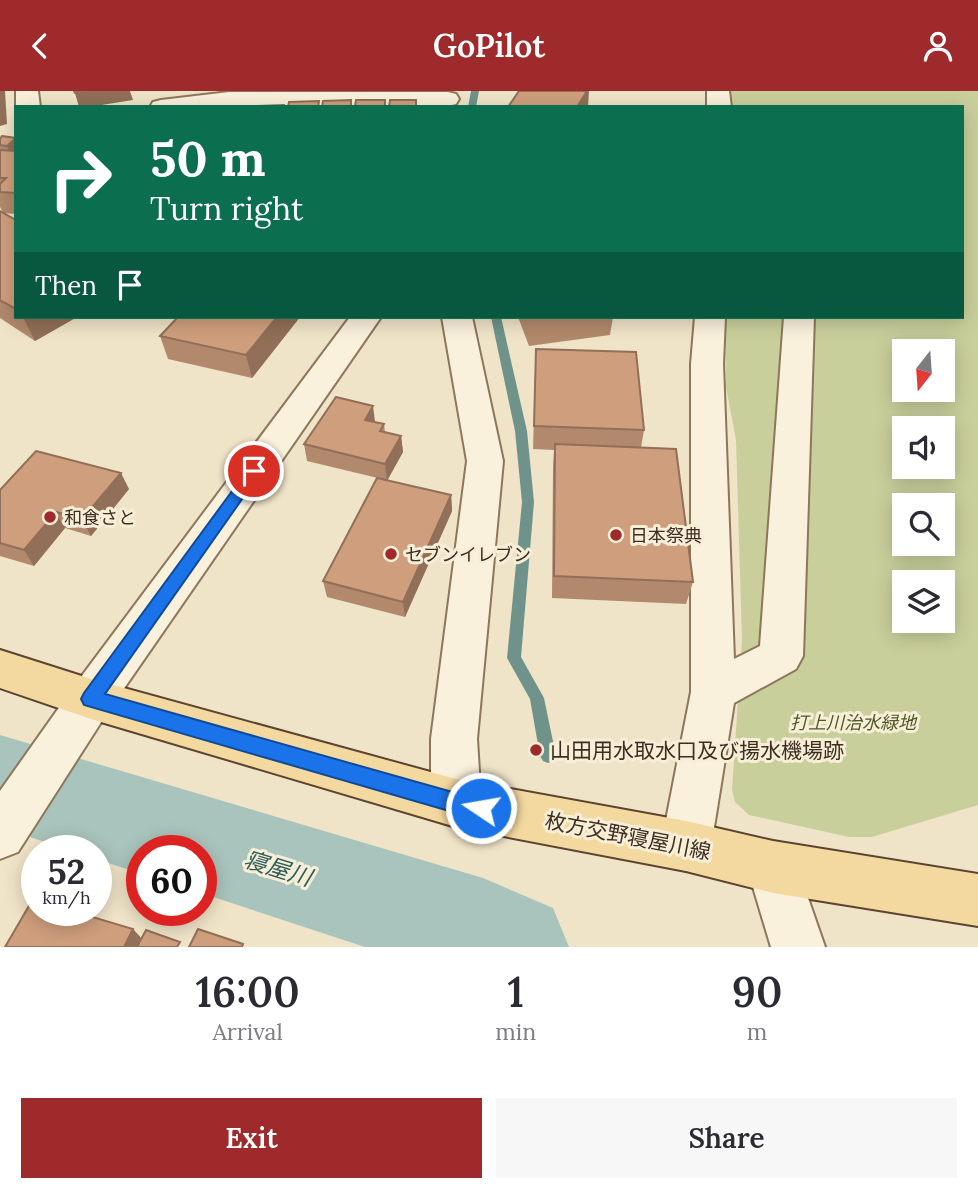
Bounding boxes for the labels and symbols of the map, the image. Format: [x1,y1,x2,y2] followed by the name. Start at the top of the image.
[892,339,956,403] north arrow
[224,441,284,501] pin
[64,506,136,529] place label: 和食さと
[42,509,58,525] marker: 和食さと
[630,524,702,547] place label: 日本祭典
[608,527,624,543] marker: 日本祭典
[405,543,531,566] place label: セブンイレブン
[383,546,399,562] marker: セブンイレブン
[790,711,918,734] park label: 打上川治水緑地
[550,737,844,764] place label: 山田用水取水口及び揚水機場跡
[528,742,544,758] marker: 山田用水取水口及び揚水機場跡
[444,771,518,845] position arrow
[543,807,713,865] street label: 枚方交野寝屋川線
[126,835,217,926] speed limit sign: 60
[241,844,318,893] water label: 寝屋川

